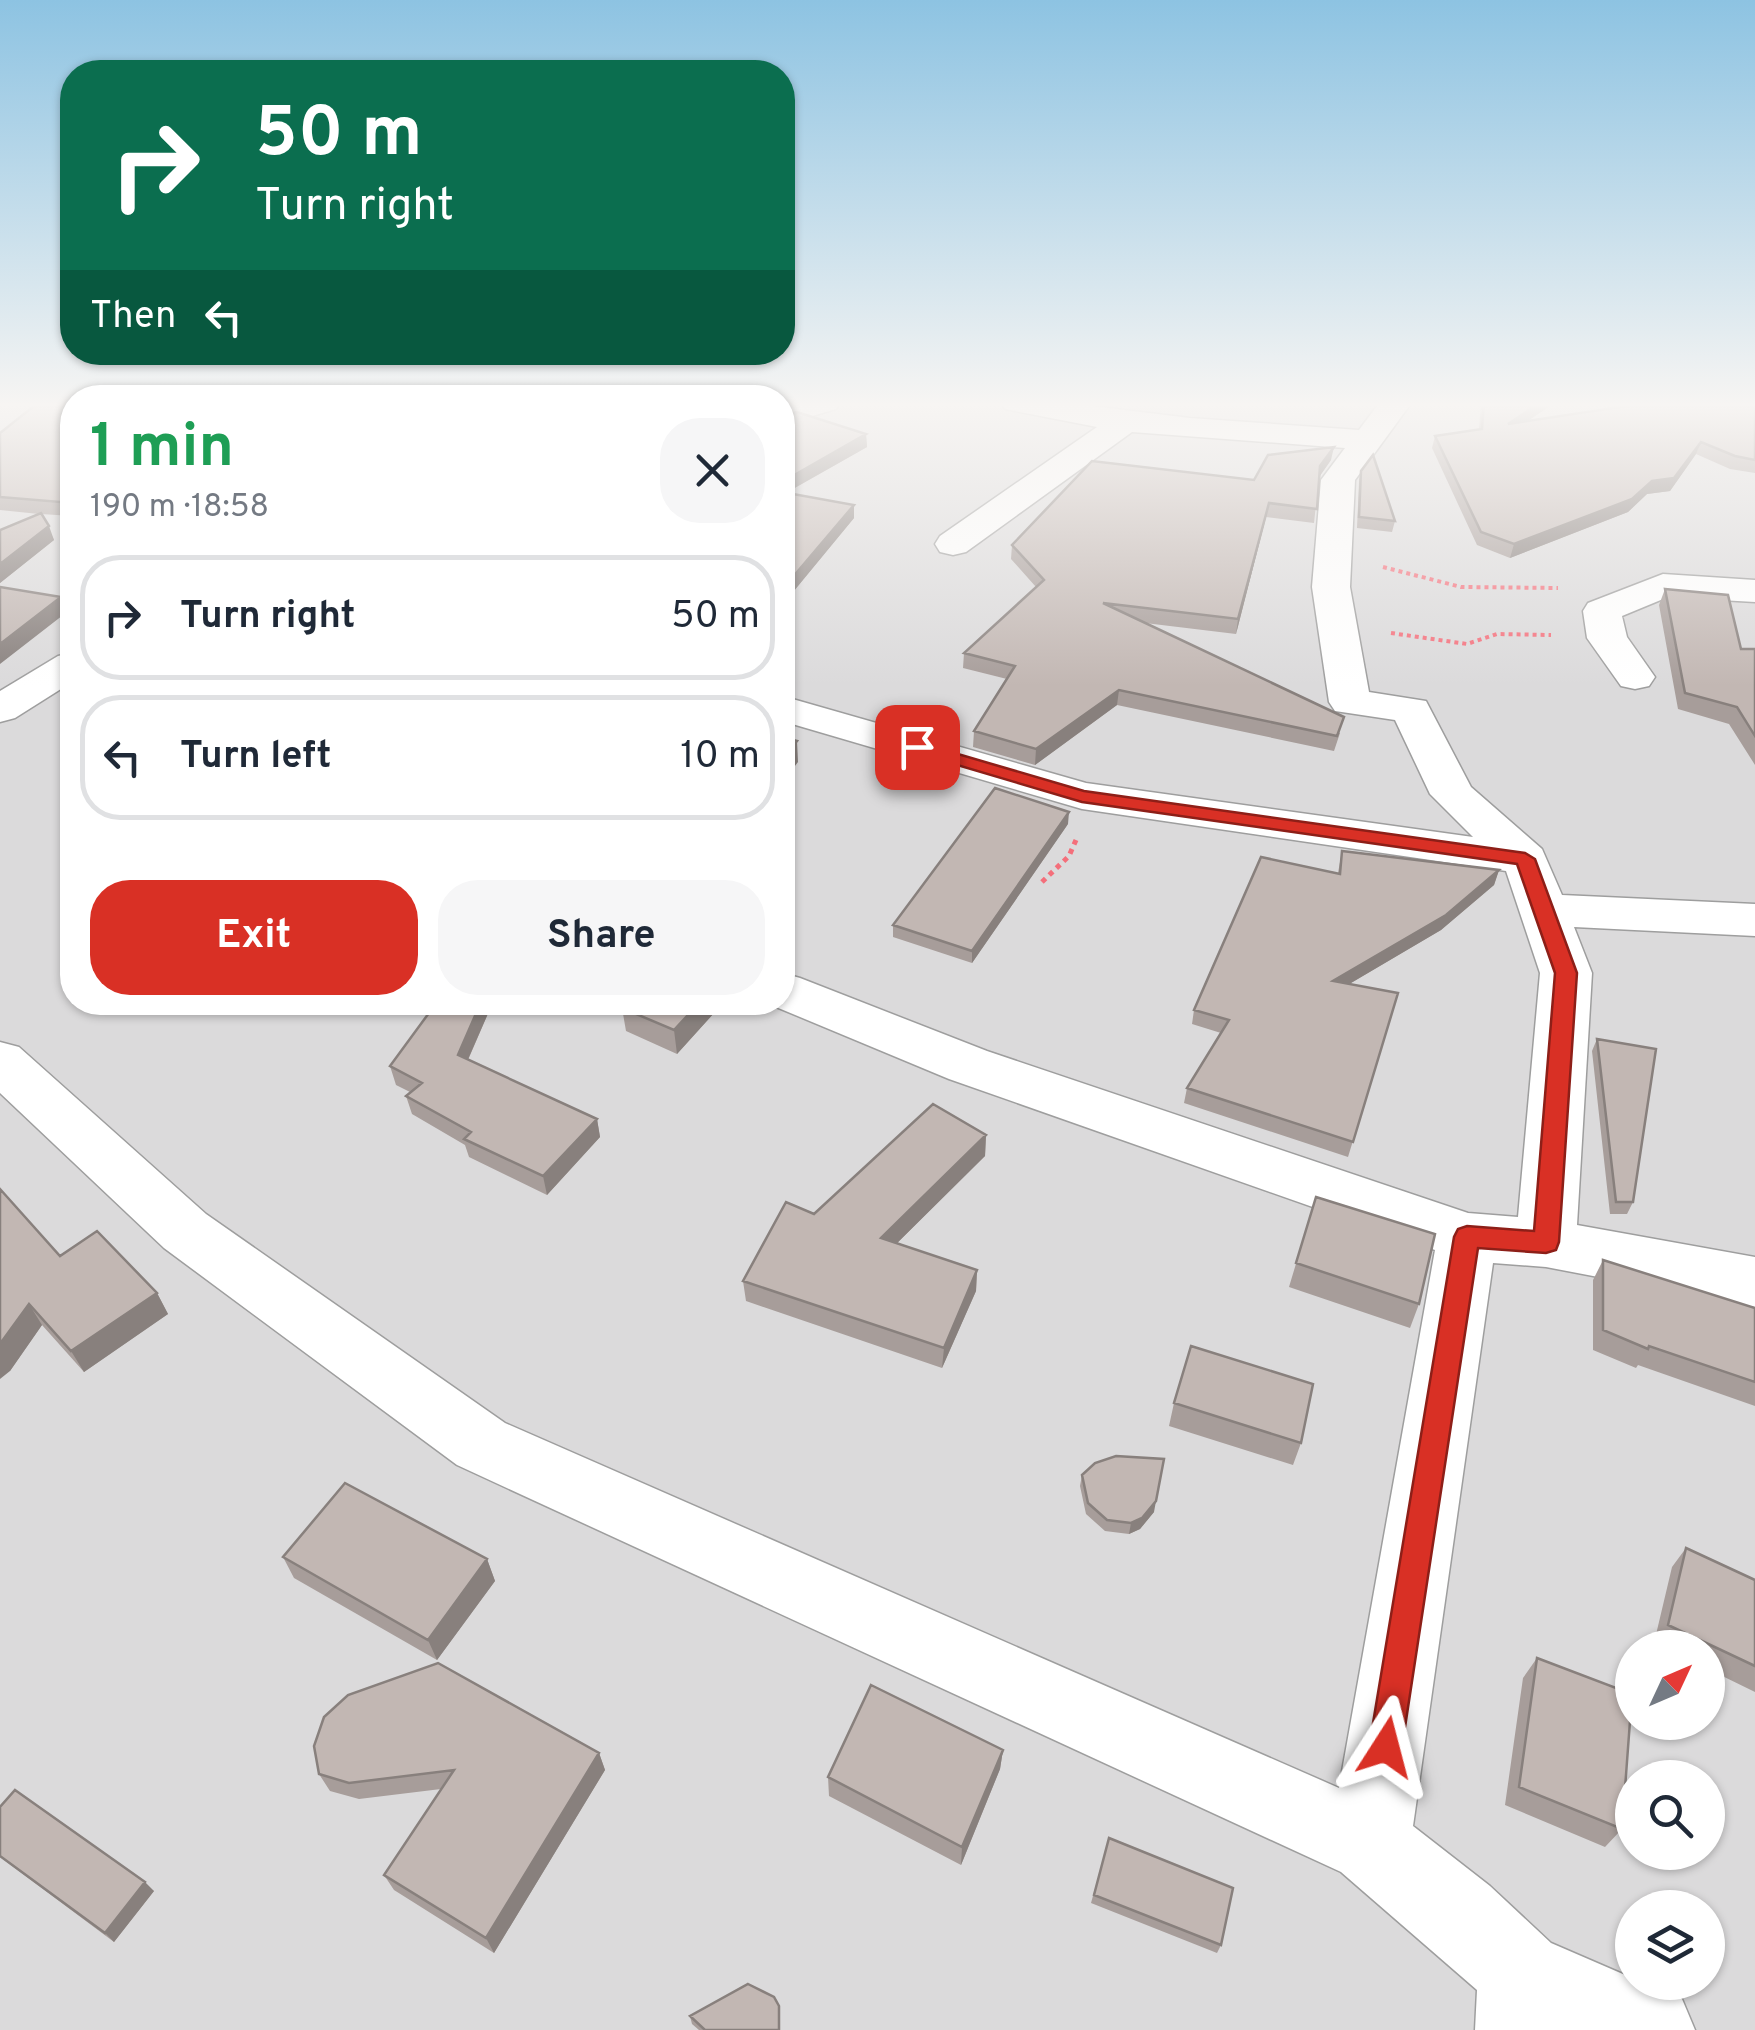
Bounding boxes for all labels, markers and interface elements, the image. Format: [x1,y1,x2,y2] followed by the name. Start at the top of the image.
[255,92,422,181] text: 50 m
[90,100,220,230] icon: right
[255,179,454,236] text: Turn right
[196,290,251,345] icon: left
[90,293,176,342] text: Then
[90,412,234,488] text: 1 min
[660,418,765,523] button: close
[90,488,269,528] text: 190 m · 18:58
[95,590,150,645] icon: right
[180,593,355,642] text: Turn right
[671,593,760,642] text: 50 m
[875,705,960,790] pin
[890,720,945,775] icon: arrive
[95,730,150,785] icon: left
[180,733,332,782] text: Turn left
[680,733,760,782] text: 10 m
[90,880,418,995] button: Exit
[438,880,765,995] button: Share
[1615,1630,1725,1740] north arrow
[1615,1630,1725,2000] map controls
[1334,1695,1438,1799] position arrow
[1615,1760,1725,1870] button: search
[1615,1890,1725,2000] button: layers

